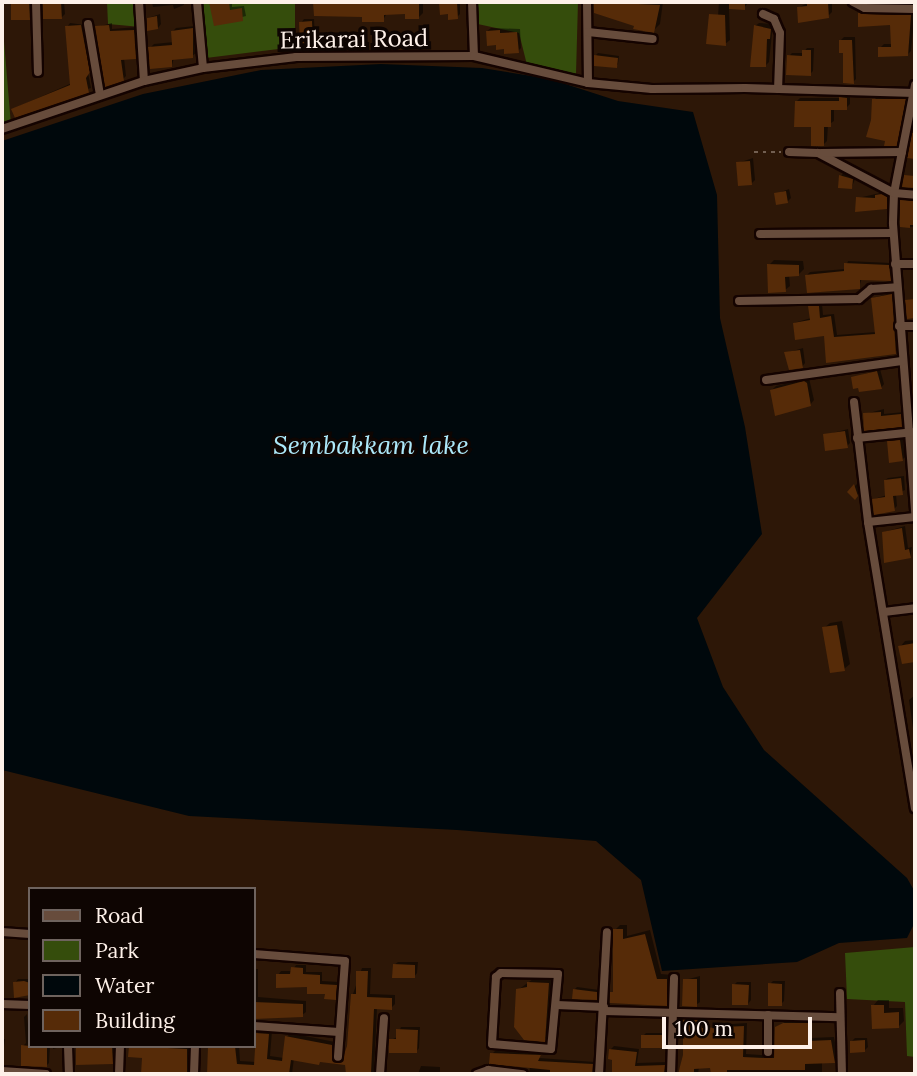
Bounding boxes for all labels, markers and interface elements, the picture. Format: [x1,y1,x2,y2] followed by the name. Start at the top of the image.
[279,23,429,55] street label: Erikarai Road
[273,429,469,461] water label: Sembakkam lake
[28,887,256,1048] legend
[95,902,144,929] text: Road
[95,937,139,964] text: Park
[95,972,154,999] text: Water
[665,1002,816,1046] scale bar
[95,1007,175,1034] text: Building
[675,1015,733,1042] text: 100 m

